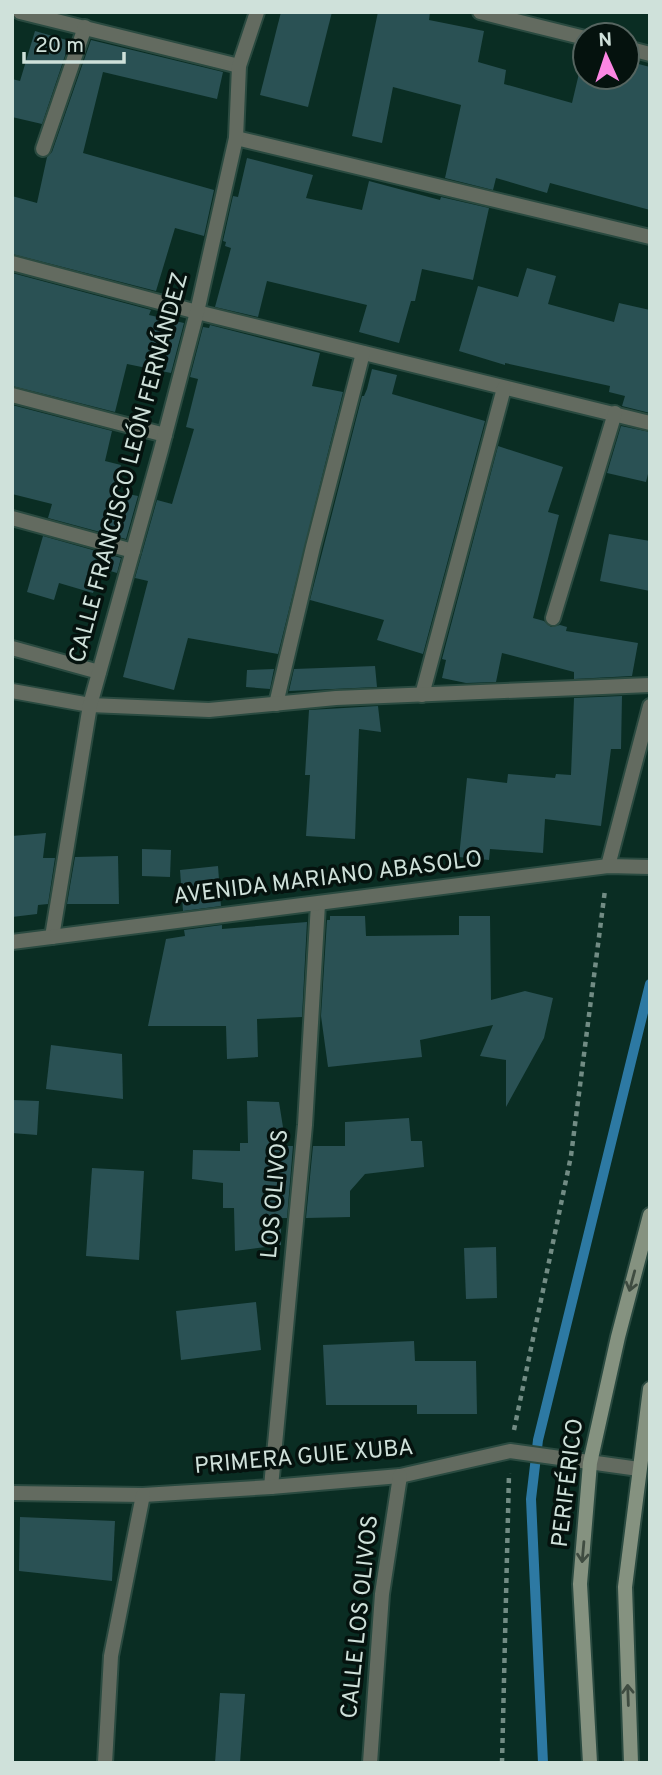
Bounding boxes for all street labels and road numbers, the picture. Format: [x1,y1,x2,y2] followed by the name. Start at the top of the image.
[62,269,196,666] street label: CALLE FRANCISCO LEÓN FERNÁNDEZ
[172,846,484,912] street label: AVENIDA MARIANO ABASOLO
[256,1128,296,1260] street label: LOS OLIVOS
[546,1417,591,1549] street label: PERIFÉRICO
[193,1434,415,1482] street label: PRIMERA GUIE XUBA
[336,1514,386,1720] street label: CALLE LOS OLIVOS

